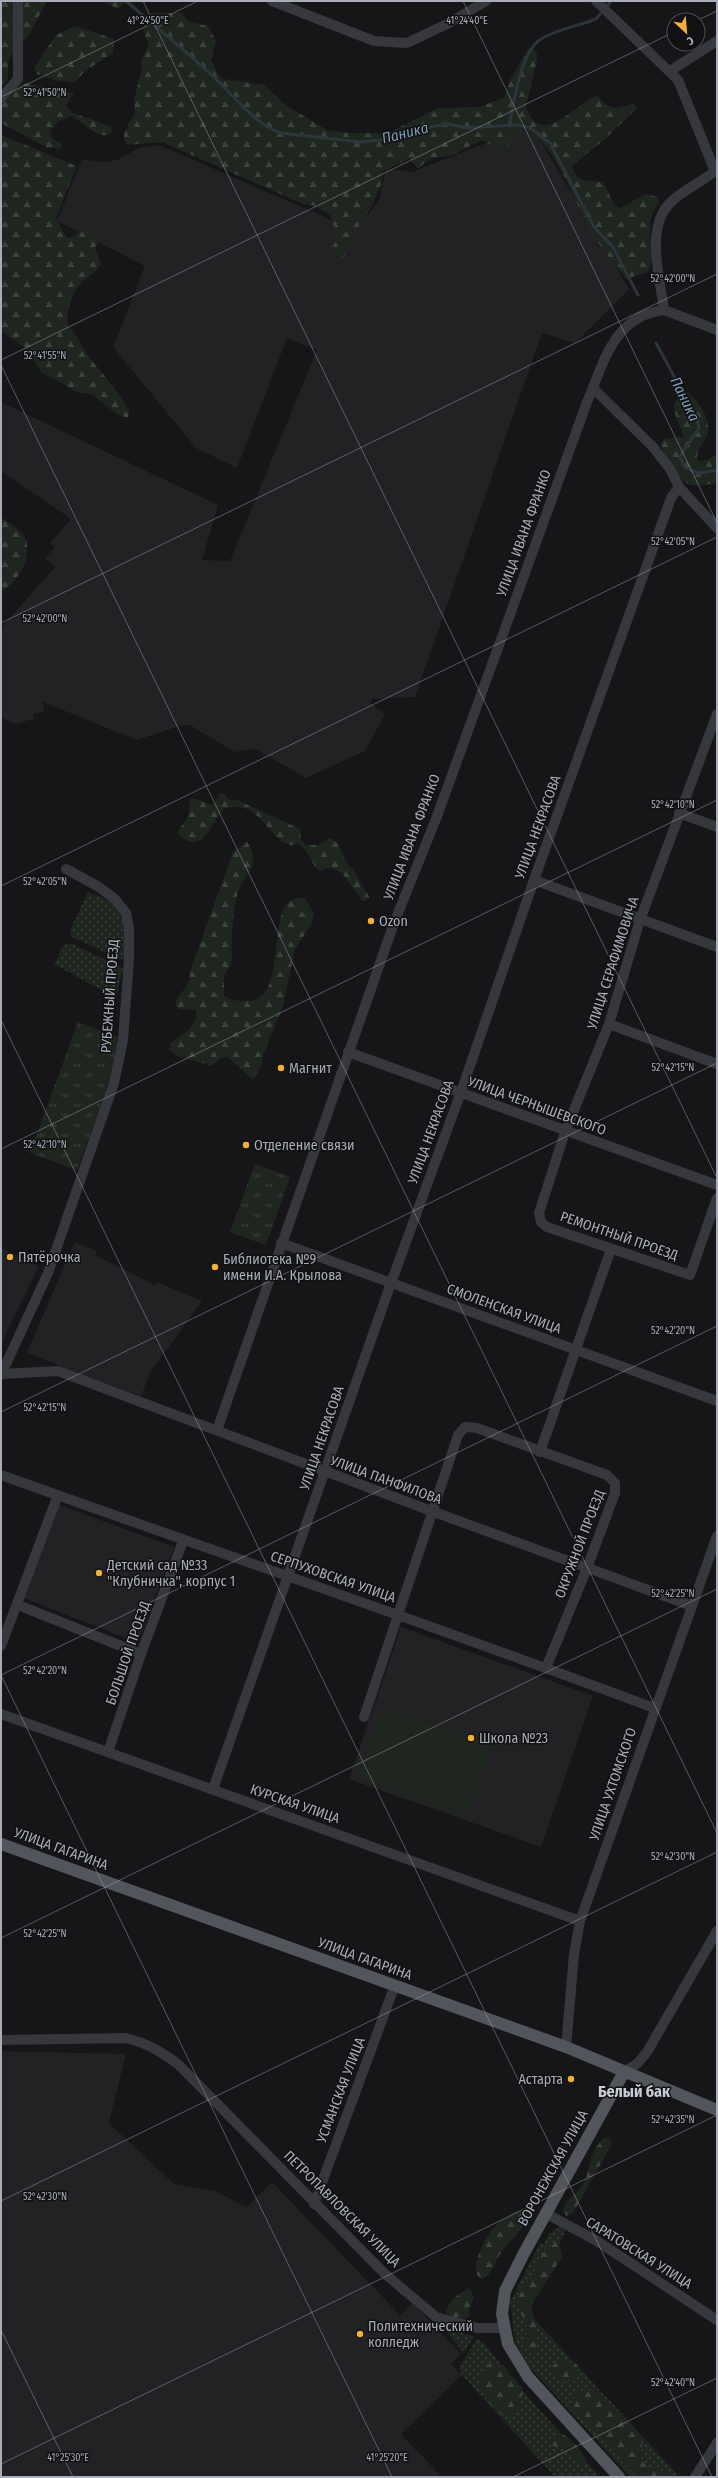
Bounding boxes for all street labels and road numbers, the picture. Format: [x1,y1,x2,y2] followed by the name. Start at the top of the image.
[493,467,555,600] street label: УЛИЦА ИВАНА ФРАНКО
[380,771,444,903] street label: УЛИЦА ИВАНА ФРАНКО
[511,772,565,882] street label: УЛИЦА НЕКРАСОВА
[583,894,643,1032] street label: УЛИЦА СЕРАФИМОВИЧА
[98,938,122,1054] street label: РУБЕЖНЫЙ ПРОЕЗД
[464,1073,609,1139] street label: УЛИЦА ЧЕРНЫШЕВСКОГО
[404,1077,458,1187] street label: УЛИЦА НЕКРАСОВА
[558,1208,680,1264] street label: РЕМОНТНЫЙ ПРОЕЗД
[444,1280,564,1338] street label: СМОЛЕНСКАЯ УЛИЦА
[296,1383,348,1493] street label: УЛИЦА НЕКРАСОВА
[327,1452,445,1508] street label: УЛИЦА ПАНФИЛОВА
[551,1487,609,1601] street label: ОКРУЖНОЙ ПРОЕЗД
[268,1548,398,1607] street label: СЕРПУХОВСКАЯ УЛИЦА
[102,1599,154,1707] street label: БОЛЬШОЙ ПРОЕЗД
[585,1725,640,1844] street label: УЛИЦА УХТОМСКОГО
[248,1781,343,1827] street label: КУРСКАЯ УЛИЦА
[11,1824,111,1874] street label: УЛИЦА ГАГАРИНА
[315,1934,415,1984] street label: УЛИЦА ГАГАРИНА
[313,2034,369,2146] street label: УСМАНСКАЯ УЛИЦА
[514,2107,592,2229] street label: ВОРОНЕЖСКАЯ УЛИЦА
[280,2147,404,2271] street label: ПЕТРОПАВЛОВСКАЯ УЛИЦА
[583,2213,696,2293] street label: САРАТОВСКАЯ УЛИЦА

